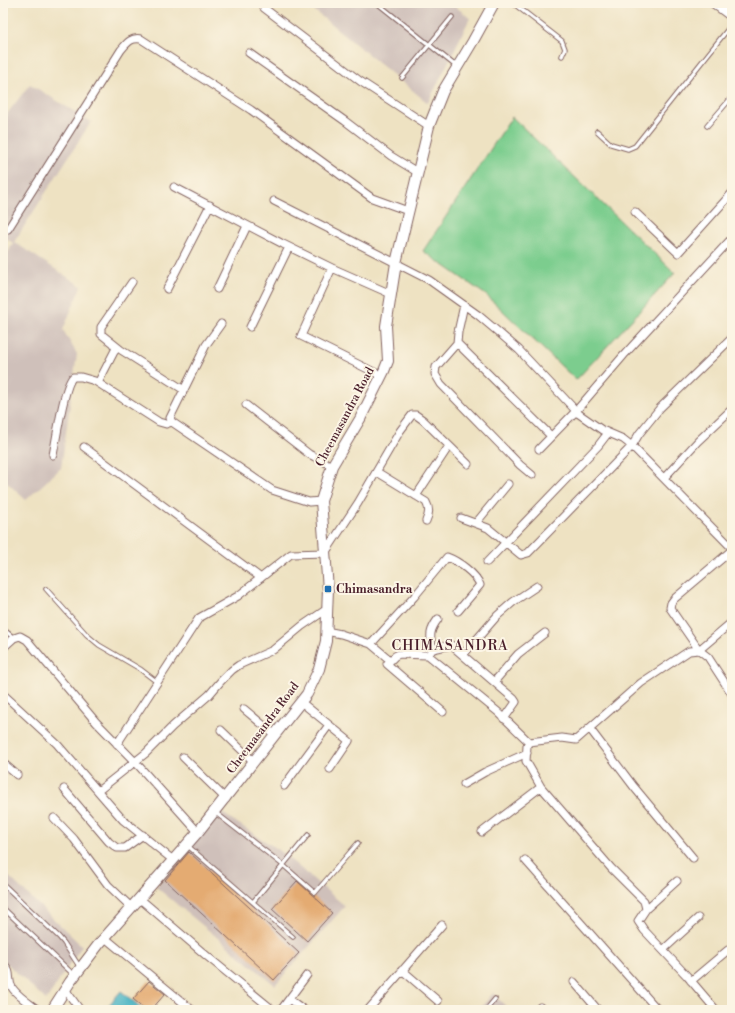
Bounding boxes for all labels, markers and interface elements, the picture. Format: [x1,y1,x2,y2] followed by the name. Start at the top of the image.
[312,364,378,469] street label: Cheemasandra Road
[336,582,413,597] place label: Chimasandra
[323,584,333,594] marker: Chimasandra
[391,637,509,655] district label: CHIMASANDRA
[224,679,302,777] street label: Cheemasandra Road

